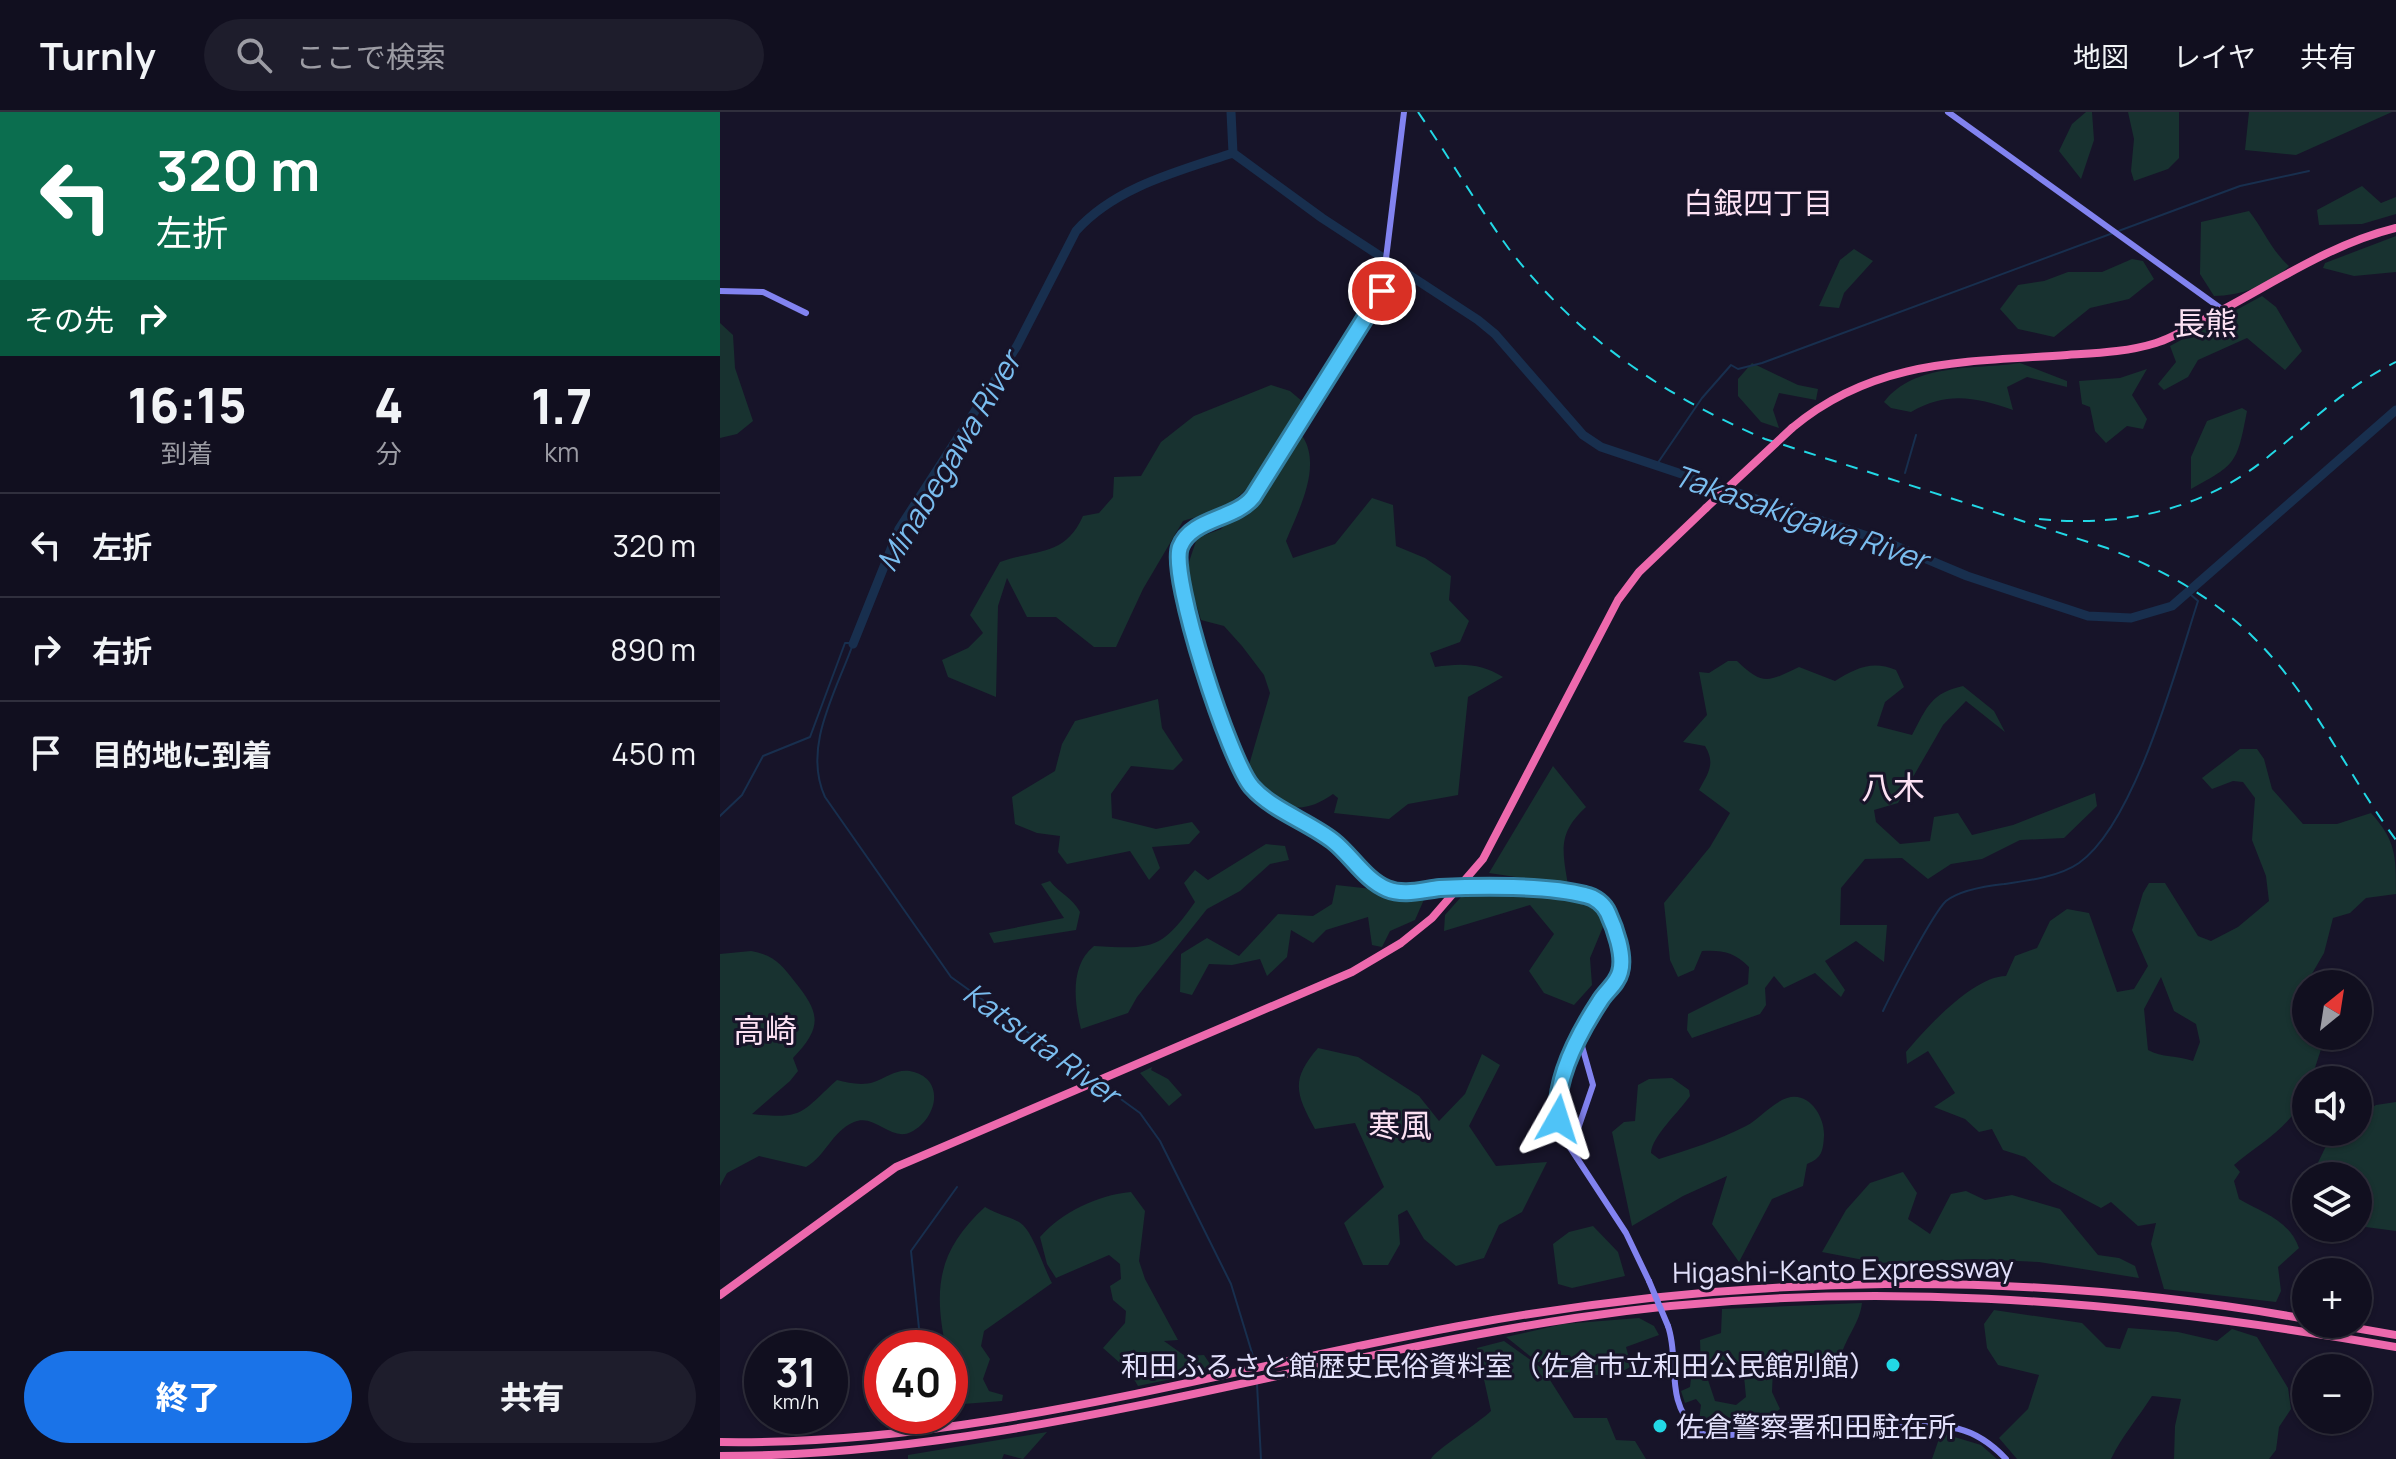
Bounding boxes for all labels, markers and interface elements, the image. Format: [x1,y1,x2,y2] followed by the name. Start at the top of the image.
[204,19,764,91] search box
[40,29,156,81] text: Turnly
[232,33,276,77] icon: search
[296,36,446,77] text: ここで検索
[2073,37,2129,75] text: 地図
[2173,37,2256,75] text: レイヤ
[2300,37,2356,75] text: 共有
[156,131,320,208] text: 320 m
[24,144,128,248] icon: left
[1683,182,1833,223] district label: 白銀四丁目
[156,208,228,257] text: 左折
[1348,257,1416,325] pin
[1360,269,1404,313] icon: arrive
[130,296,174,340] icon: right
[24,299,114,340] text: その先
[2173,301,2237,345] district label: 長熊
[866,340,1032,579] water label: Minabegawa River
[128,372,246,437] text: 16:15
[374,372,404,437] text: 4
[531,373,592,438] text: 1.7
[544,434,579,470] text: km
[161,435,213,471] text: 到着
[376,435,402,471] text: 分
[1669,454,1937,581] water label: Takasakigawa River
[24,523,68,567] icon: left
[613,525,696,566] text: 320 m
[92,526,152,567] text: 左折
[24,627,68,671] icon: right
[610,629,696,670] text: 890 m
[92,630,152,671] text: 右折
[24,731,68,775] icon: arrive
[611,733,696,774] text: 450 m
[92,734,272,775] text: 目的地に到着
[1861,765,1925,809] district label: 八木
[2292,970,2372,1050] north arrow
[2292,970,2372,1434] map controls
[956,972,1132,1116] water label: Katsuta River
[733,1008,797,1052] district label: 高崎
[2292,1066,2372,1146] button: sound
[1516,1077,1600,1161] position arrow
[1368,1103,1432,1147] district label: 寒風
[2292,1162,2372,1242] button: layers
[1672,1247,2014,1291] street label: Higashi-Kanto Expressway
[2292,1258,2372,1338] button: +
[864,1330,968,1434] speed limit sign: 40
[776,1344,816,1399] text: 31
[1121,1346,1877,1384] place label: 和田ふるさと館歴史民俗資料室（佐倉市立和田公民館別館）
[24,1351,352,1443] button: 終了
[368,1351,696,1443] button: 共有
[2292,1354,2372,1434] button: −
[1884,1356,1902,1374] marker: 和田ふるさと館歴史民俗資料室（佐倉市立和田公民館別館）
[773,1388,819,1415] text: km/h
[1676,1407,1956,1445] place label: 佐倉警察署和田駐在所
[1651,1417,1669,1435] marker: 佐倉警察署和田駐在所

